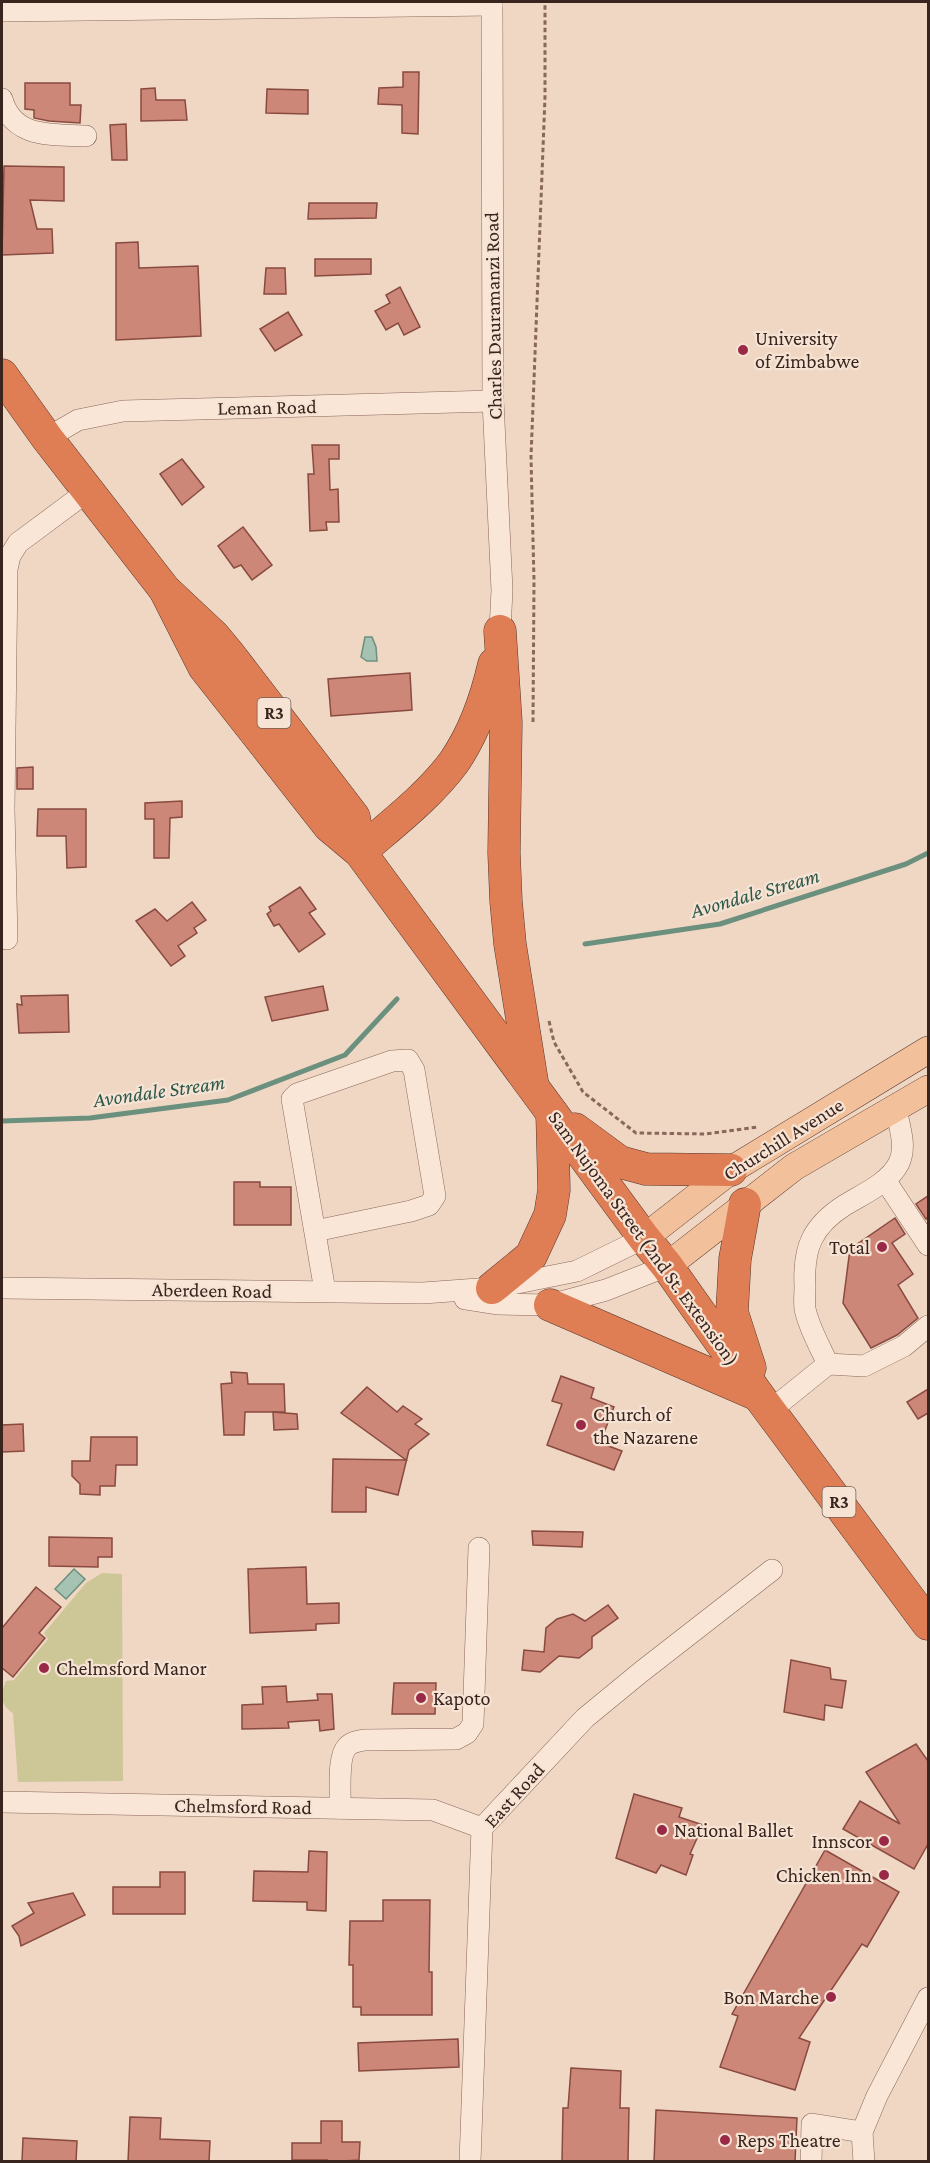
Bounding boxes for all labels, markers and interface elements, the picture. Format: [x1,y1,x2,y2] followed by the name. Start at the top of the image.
[480,212,506,420] street label: Charles Dauramanzi Road
[755,327,860,372] place label: University of Zimbabwe
[736,343,750,357] marker: University of Zimbabwe
[217,395,317,419] street label: Leman Road
[258,698,290,728] road number: R3
[687,863,822,923] water label: Avondale Stream
[91,1070,226,1112] water label: Avondale Stream
[719,1093,847,1185] street label: Churchill Avenue
[543,1106,744,1370] street label: Sam Nujoma Street (2nd St. Extension)
[829,1236,870,1258] place label: Total
[875,1240,889,1254] marker: Total
[152,1278,273,1302] street label: Aberdeen Road
[593,1403,698,1448] place label: Church of the Nazarene
[574,1418,588,1432] marker: Church of the Nazarene
[822,1487,856,1517] road number: R3
[56,1657,207,1679] place label: Chelmsford Manor
[37,1661,51,1675] marker: Chelmsford Manor
[433,1687,490,1710] place label: Kapoto
[414,1691,428,1705] marker: Kapoto
[479,1758,549,1832] street label: East Road
[174,1794,313,1818] street label: Chelmsford Road
[674,1819,794,1841] place label: National Ballet
[655,1823,669,1837] marker: National Ballet
[811,1830,872,1852] place label: Innscor
[877,1834,891,1848] marker: Innscor
[776,1864,872,1886] place label: Chicken Inn
[877,1868,891,1882] marker: Chicken Inn
[723,1986,819,2008] place label: Bon Marche
[824,1990,838,2004] marker: Bon Marche
[737,2129,841,2152] place label: Reps Theatre
[718,2133,732,2147] marker: Reps Theatre

